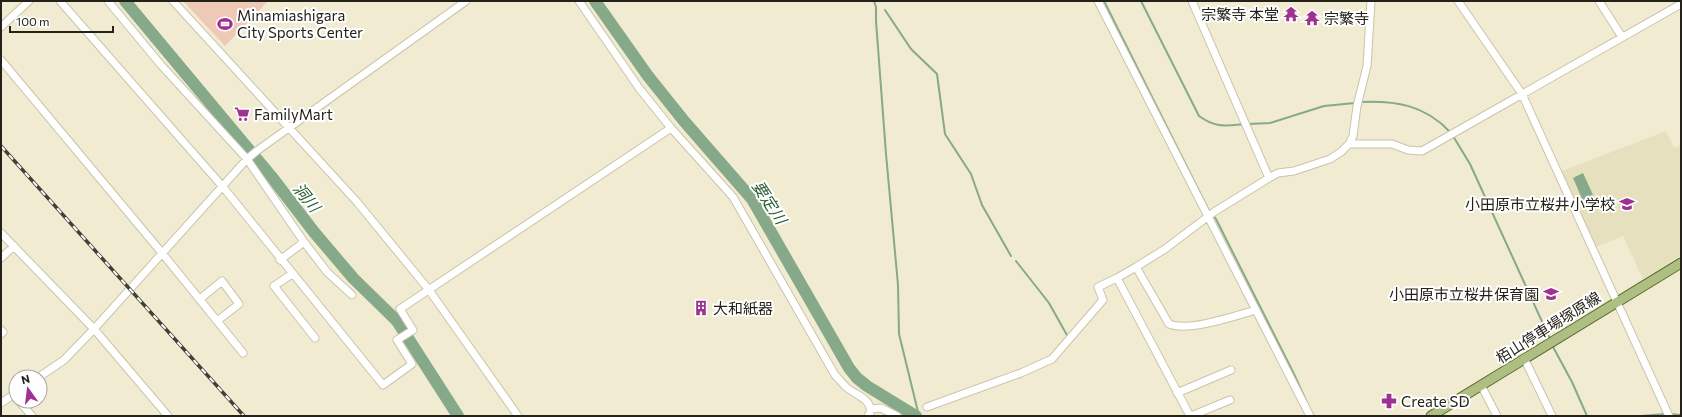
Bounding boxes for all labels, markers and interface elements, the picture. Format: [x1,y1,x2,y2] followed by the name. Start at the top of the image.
[1201,5,1279,23] place label: 宗繁寺 本堂
[1282,5,1300,23] temple icon: 宗繁寺 本堂
[237,6,363,41] place label: Minamiashigara City Sports Center
[10,8,113,34] scale bar
[1303,9,1321,27] temple icon: 宗繁寺
[1324,9,1369,27] place label: 宗繁寺
[16,14,50,28] text: 100 m
[216,15,234,33] sports icon: Minamiashigara City Sports Center
[233,105,251,123] supermarket icon: FamilyMart
[254,105,333,123] place label: FamilyMart
[749,177,792,229] water label: 要定川
[290,179,326,217] water label: 洞川
[1465,195,1615,213] place label: 小田原市立桜井小学校
[1618,195,1636,213] school or university icon: 小田原市立桜井小学校
[1389,285,1539,303] place label: 小田原市立桜井保育園
[1542,285,1560,303] school or university icon: 小田原市立桜井保育園
[1492,288,1604,366] street label: 栢山停車場塚原線
[692,299,710,317] building icon: 大和紙器
[713,299,773,317] place label: 大和紙器
[8,369,48,409] north arrow
[20,372,31,386] text: N
[1380,392,1398,410] pharmacy icon: Create SD
[1401,392,1469,410] place label: Create SD

